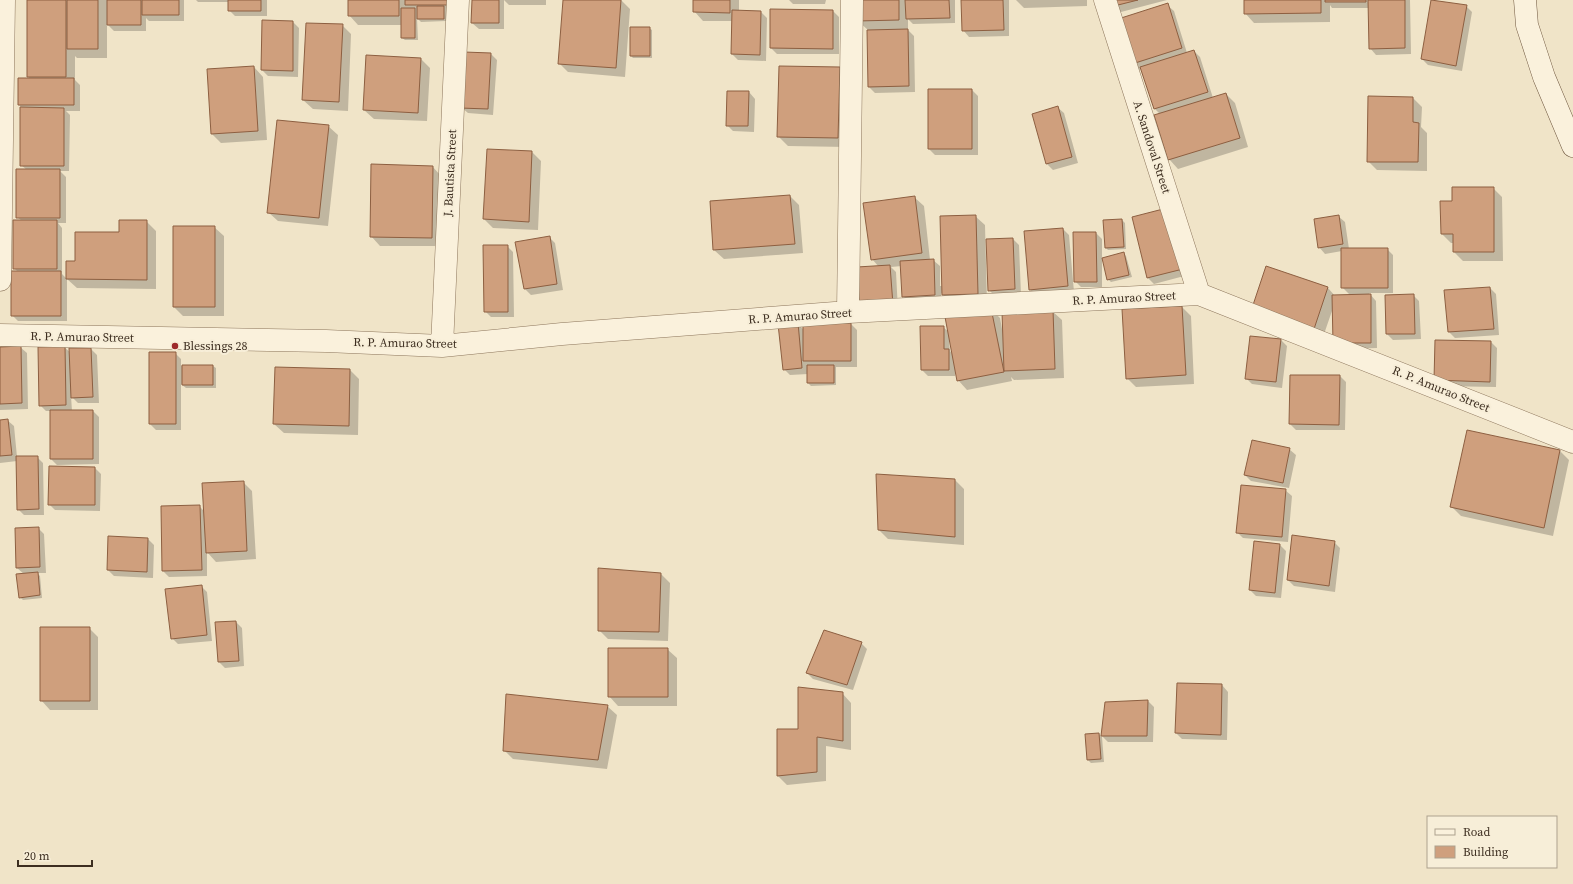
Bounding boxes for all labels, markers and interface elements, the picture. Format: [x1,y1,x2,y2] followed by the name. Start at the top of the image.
[1129,99,1175,195] street label: A. Sandoval Street
[440,129,460,218] street label: J. Bautista Street
[1072,287,1176,309] street label: R. P. Amurao Street
[748,304,852,328] street label: R. P. Amurao Street
[30,328,134,346] street label: R. P. Amurao Street
[353,334,457,352] street label: R. P. Amurao Street
[183,338,248,354] place label: Blessings 28
[170,341,180,351] marker: Blessings 28
[1390,362,1492,416] street label: R. P. Amurao Street
[1427,816,1557,868] legend
[1463,824,1490,840] text: Road
[18,842,92,868] scale bar
[1463,844,1508,860] text: Building
[24,848,50,864] text: 20 m

